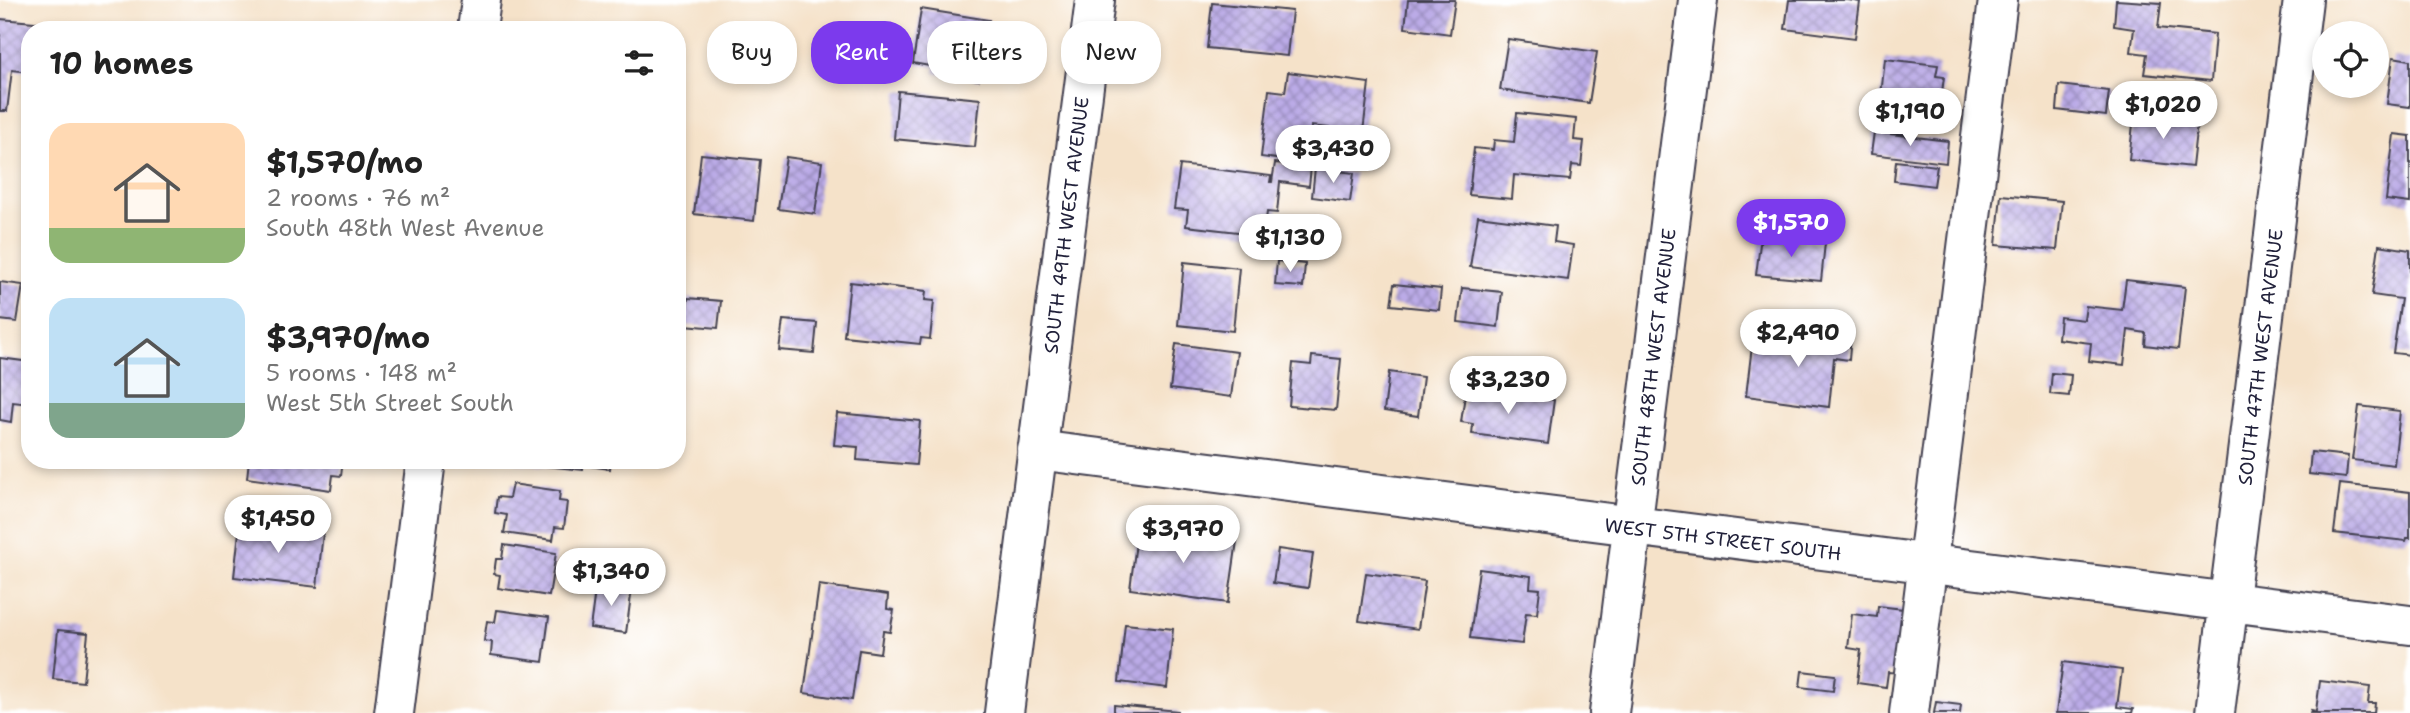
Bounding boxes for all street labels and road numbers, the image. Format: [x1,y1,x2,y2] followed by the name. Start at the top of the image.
[1038,95,1095,355] street label: SOUTH 49TH WEST AVENUE
[1625,227,1682,487] street label: SOUTH 48TH WEST AVENUE
[2232,227,2289,487] street label: SOUTH 47TH WEST AVENUE
[1603,513,1843,566] street label: WEST 5TH STREET SOUTH

